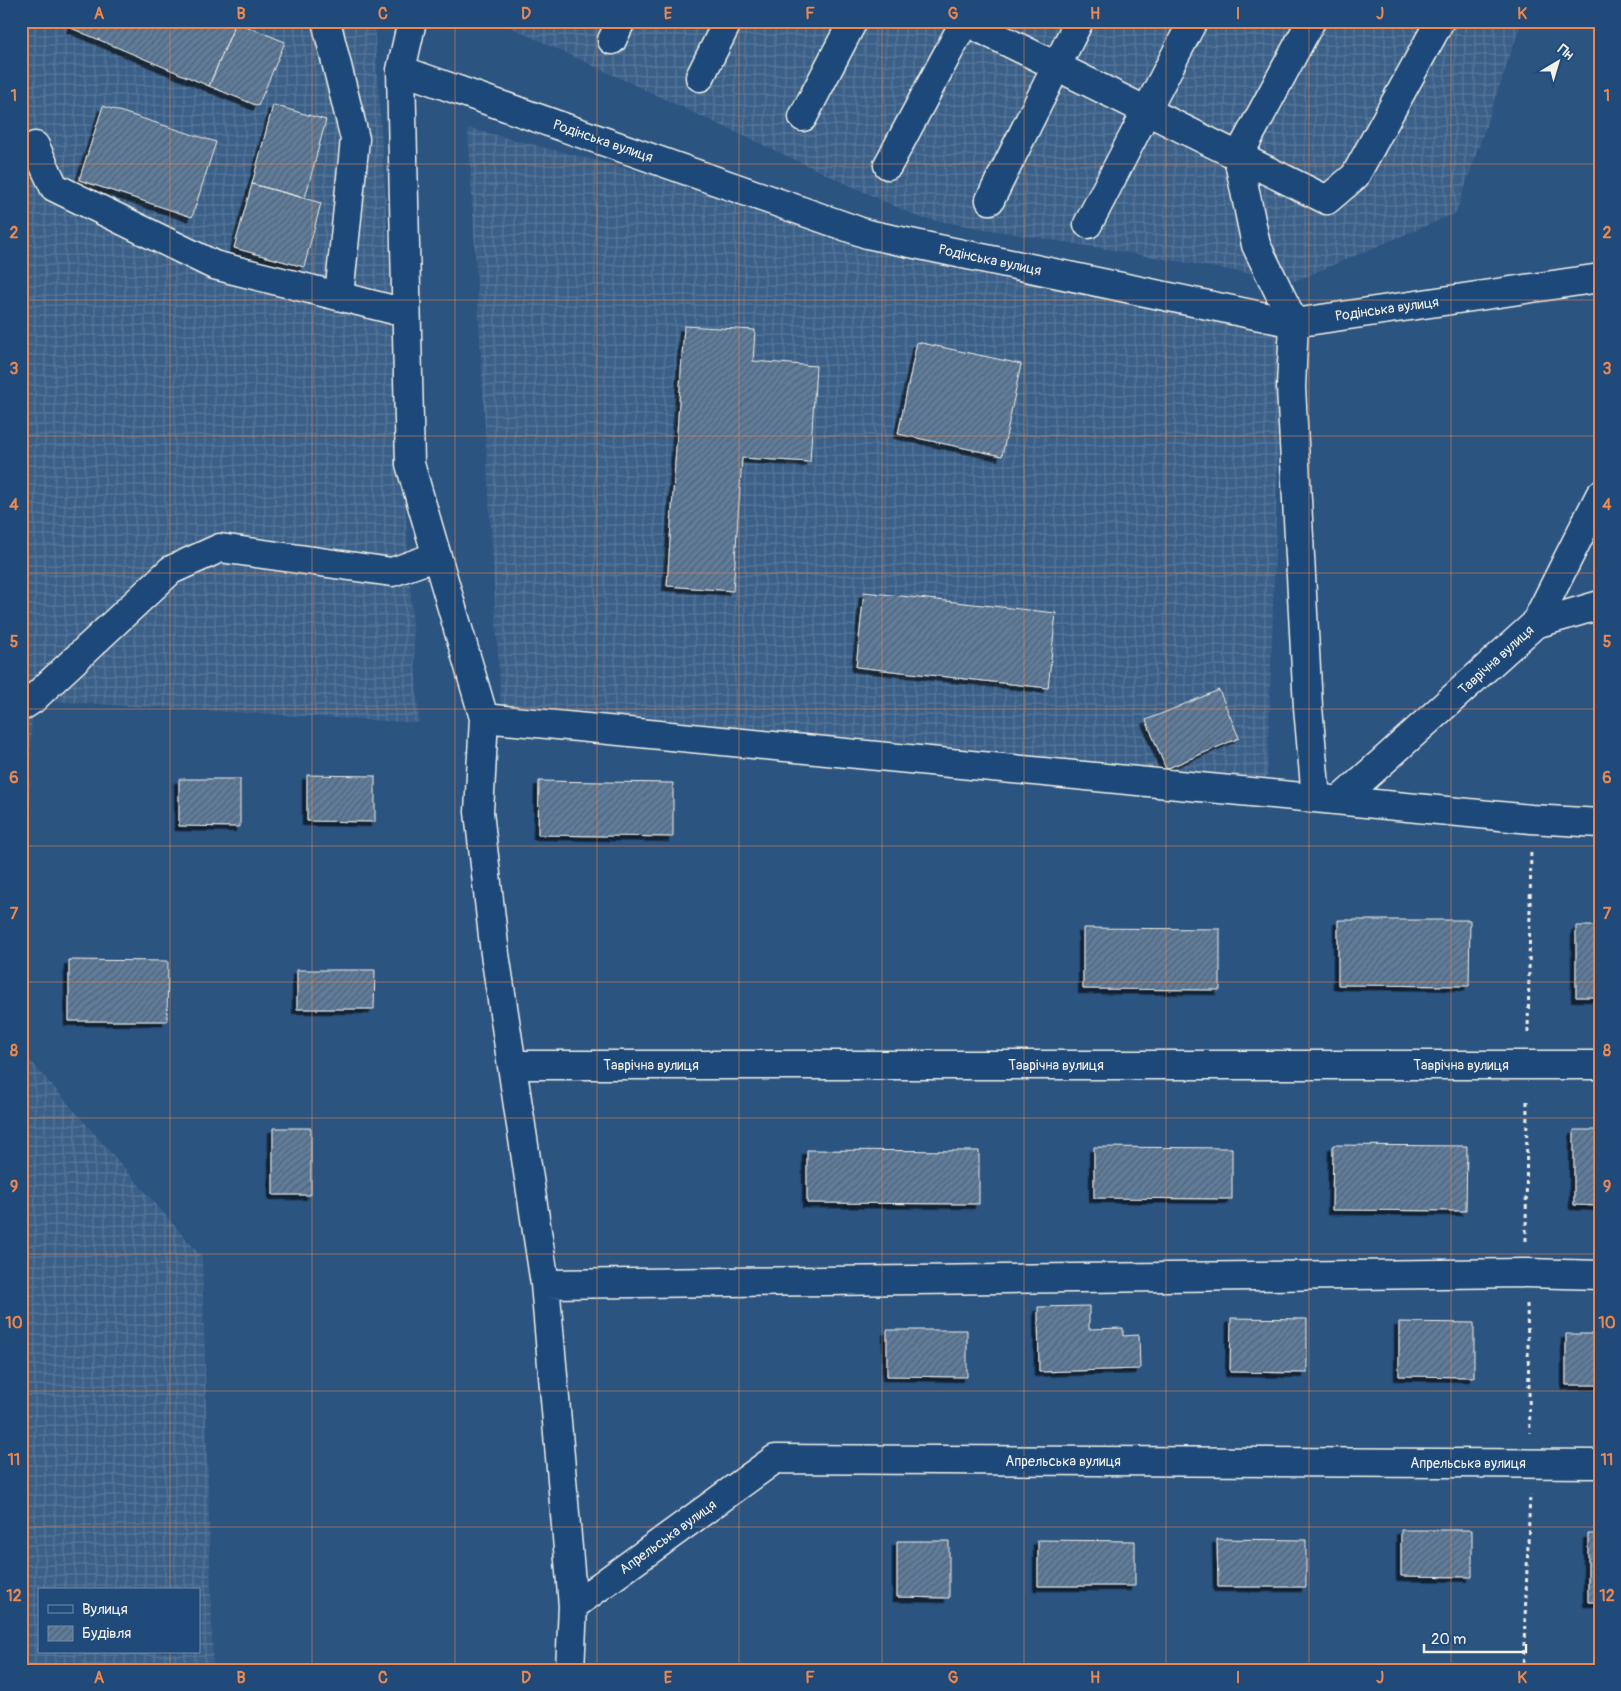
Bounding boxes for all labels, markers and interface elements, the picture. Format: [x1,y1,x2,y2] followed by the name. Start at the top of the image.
[94,4,105,24] text: A
[236,4,246,24] text: B
[378,4,388,24] text: C
[521,4,531,24] text: D
[664,4,673,24] text: E
[805,4,815,24] text: F
[948,4,959,24] text: G
[1090,4,1100,24] text: H
[1236,4,1240,24] text: I
[1376,4,1384,24] text: J
[1517,4,1527,24] text: K
[1534,38,1584,88] north arrow
[1554,41,1577,64] text: Пн
[11,86,17,106] text: 1
[1604,86,1610,106] text: 1
[551,116,655,166] street label: Родінська вулиця
[10,223,19,243] text: 2
[1603,223,1612,243] text: 2
[937,241,1043,279] street label: Родінська вулиця
[1334,293,1440,325] street label: Родінська вулиця
[10,359,19,379] text: 3
[1603,359,1612,379] text: 3
[9,495,19,515] text: 4
[1602,495,1612,515] text: 4
[1455,622,1537,698] street label: Таврічна вулиця
[10,632,19,652] text: 5
[1603,632,1612,652] text: 5
[9,768,19,788] text: 6
[1602,768,1612,788] text: 6
[10,904,19,924] text: 7
[1603,904,1612,924] text: 7
[10,1041,18,1061] text: 8
[1603,1041,1611,1061] text: 8
[603,1057,699,1074] street label: Таврічна вулиця
[1008,1057,1104,1074] street label: Таврічна вулиця
[1413,1057,1509,1074] street label: Таврічна вулиця
[10,1177,18,1197] text: 9
[1603,1177,1611,1197] text: 9
[5,1313,23,1333] text: 10
[1598,1313,1616,1333] text: 10
[8,1450,20,1470] text: 11
[1601,1450,1613,1470] text: 11
[1005,1453,1121,1470] street label: Апрельська вулиця
[1410,1455,1526,1472] street label: Апрельська вулиця
[616,1496,720,1578] street label: Апрельська вулиця
[6,1586,22,1606] text: 12
[1599,1586,1615,1606] text: 12
[38,1588,200,1654] legend
[82,1600,128,1619] text: Вулиця
[1424,1621,1526,1653] scale bar
[82,1624,131,1643] text: Будівля
[1431,1630,1466,1649] text: 20 m
[94,1668,105,1688] text: A
[236,1668,246,1688] text: B
[378,1668,388,1688] text: C
[521,1668,531,1688] text: D
[664,1668,673,1688] text: E
[805,1668,815,1688] text: F
[948,1668,959,1688] text: G
[1090,1668,1100,1688] text: H
[1236,1668,1240,1688] text: I
[1376,1668,1384,1688] text: J
[1517,1668,1527,1688] text: K

